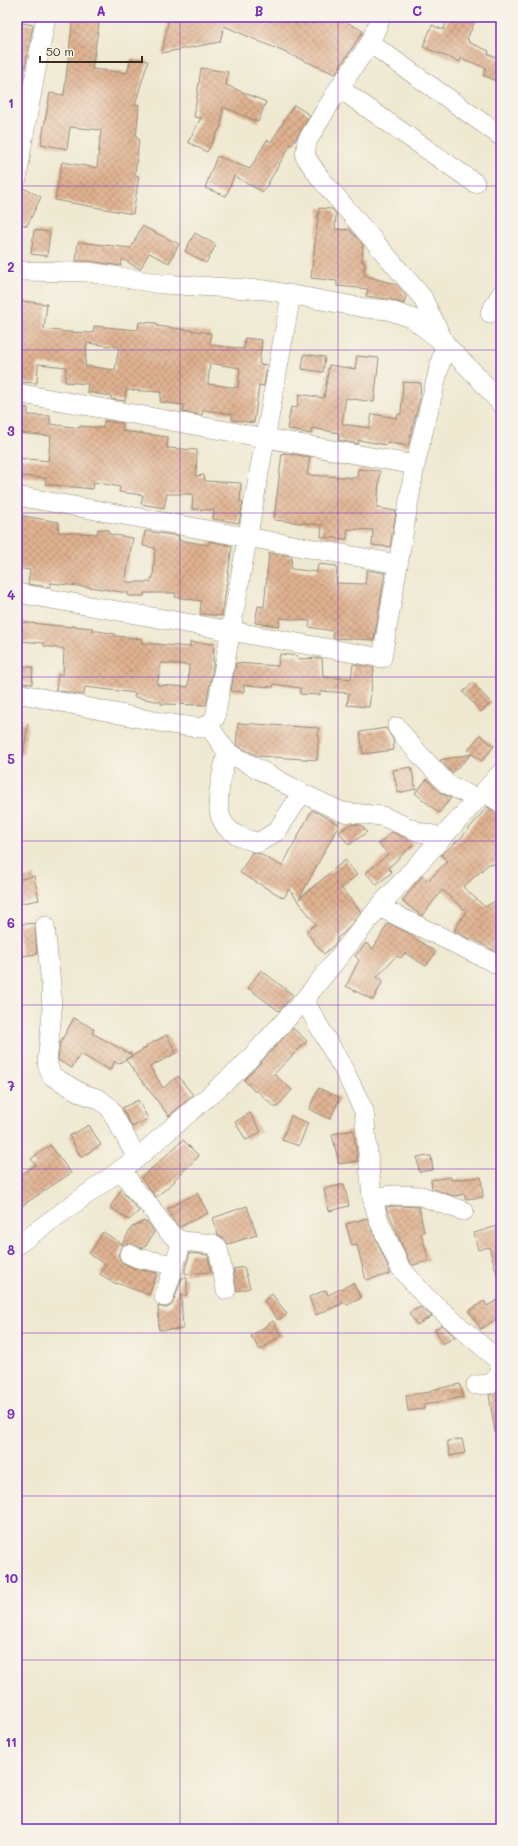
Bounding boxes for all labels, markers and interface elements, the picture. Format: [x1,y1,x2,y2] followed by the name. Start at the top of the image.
[96,2,106,19] text: A
[255,2,264,19] text: B
[412,2,422,19] text: C
[40,38,142,64] scale bar
[46,43,74,59] text: 50 m
[8,94,14,111] text: 1
[7,258,15,275] text: 2
[7,422,15,439] text: 3
[7,586,15,603] text: 4
[7,750,15,767] text: 5
[7,914,15,931] text: 6
[7,1077,15,1094] text: 7
[7,1241,15,1258] text: 8
[7,1405,15,1422] text: 9
[4,1569,18,1586] text: 10
[5,1733,17,1750] text: 11

